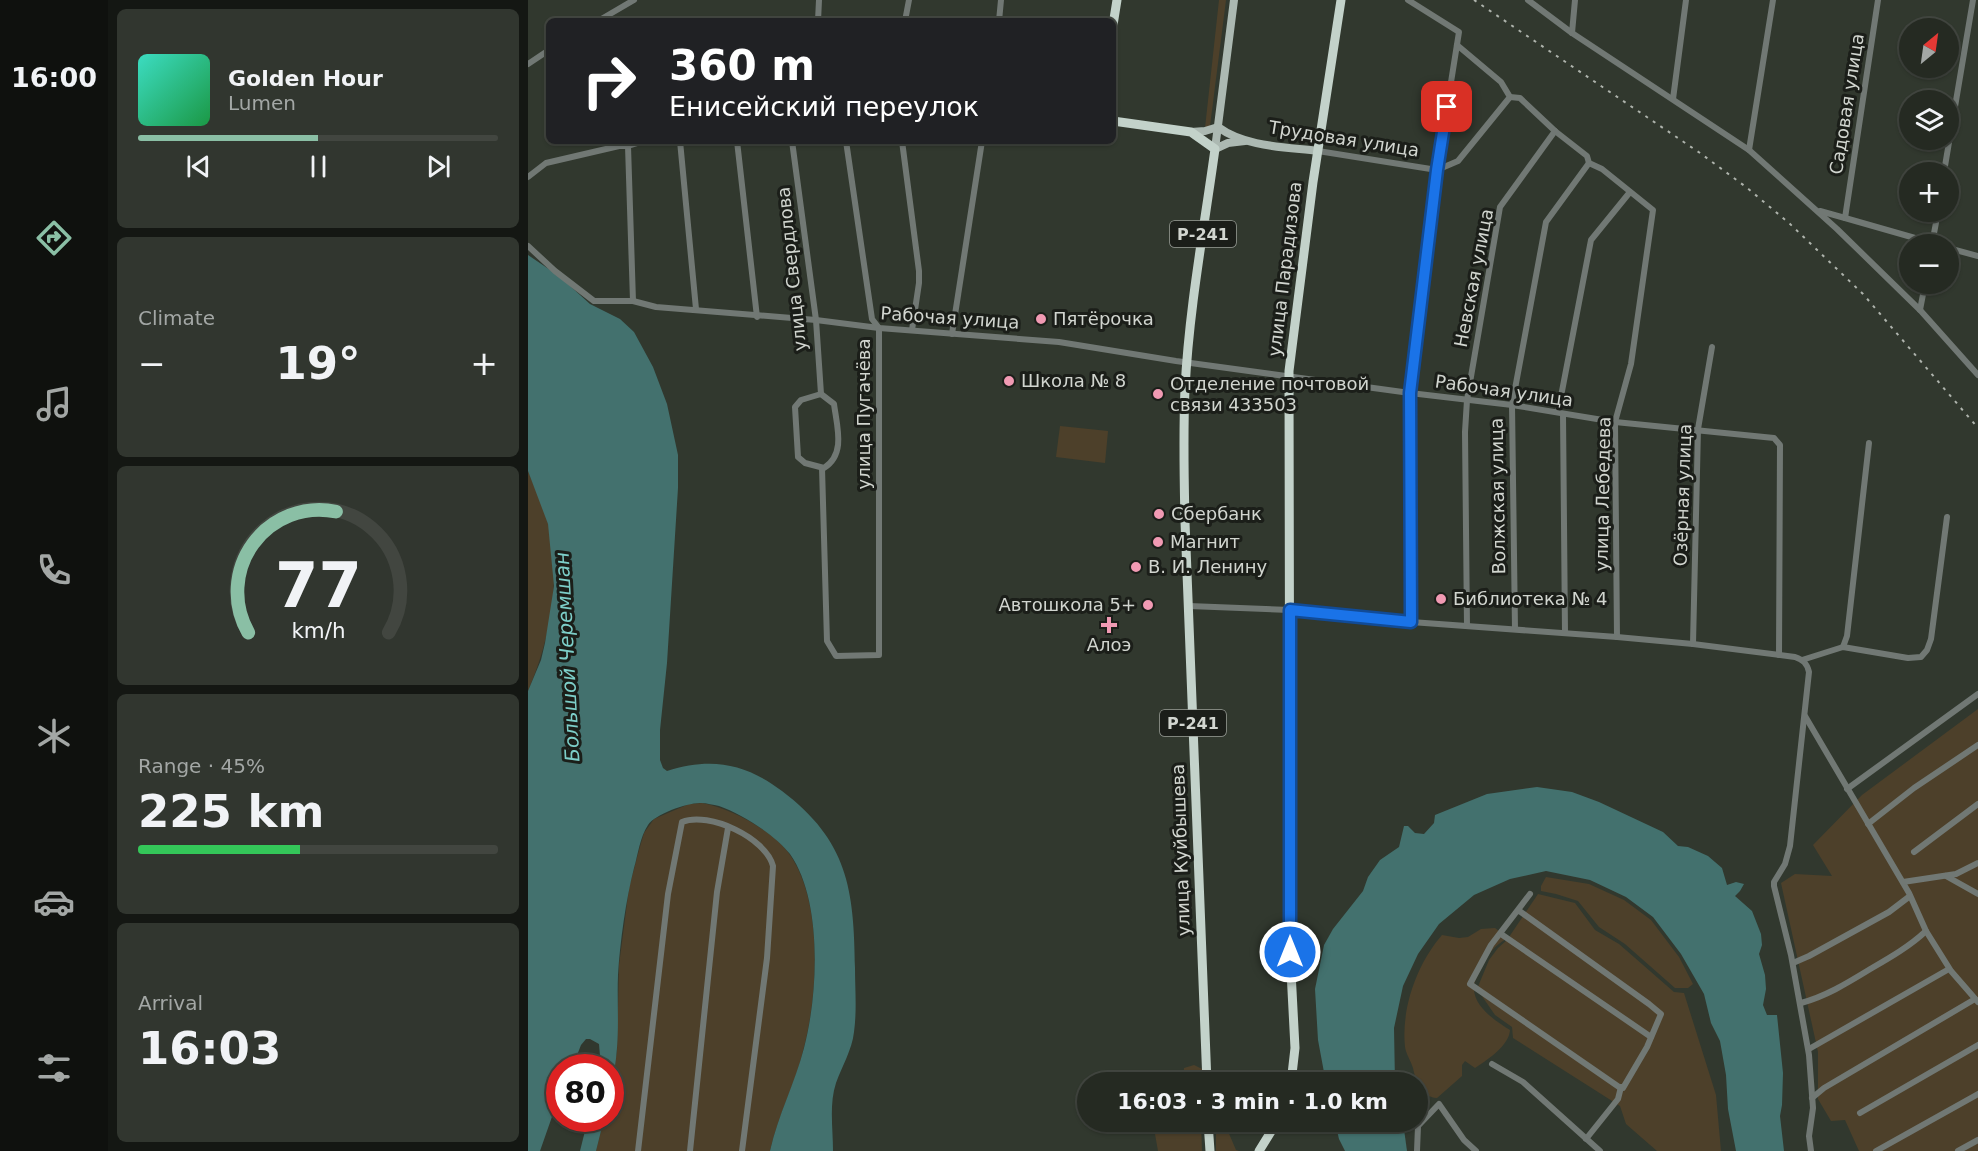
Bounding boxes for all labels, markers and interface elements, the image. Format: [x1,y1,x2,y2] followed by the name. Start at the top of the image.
[1899,18,1959,78] north arrow
[1899,18,1959,294] map controls
[1825,32,1868,176] street label: Садовая улица
[669,41,815,90] text: 360 m
[570,42,648,120] icon: right
[11,62,97,93] text: 16:00
[228,66,383,91] text: Golden Hour
[1421,81,1472,132] pin
[1430,90,1463,123] icon: arrive
[1899,90,1959,150] button: layers
[228,91,296,115] text: Lumen
[669,91,979,122] text: Енисейский переулок
[1266,116,1421,161] street label: Трудовая улица
[182,150,215,183] icon: previous
[302,150,335,183] icon: pause
[422,150,455,183] icon: next
[1899,162,1959,222] button: +
[1263,180,1306,358] street label: улица Парадизова
[772,186,811,352] street label: улица Свердлова
[1450,207,1497,349] street label: Невская улица
[33,217,75,259] icon: directions
[1170,221,1236,247] road number: Р-241
[1899,234,1959,294] button: −
[880,302,1020,333] street label: Рабочая улица
[138,306,215,330] text: Climate
[1053,308,1154,329] place label: Пятёрочка
[1034,312,1048,326] marker: Пятёрочка
[275,337,361,390] text: 19°
[853,339,874,489] street label: улица Пугачёва
[138,344,166,383] text: −
[470,344,498,383] text: +
[1021,370,1126,391] place label: Школа № 8
[1434,370,1575,411] street label: Рабочая улица
[1170,373,1369,415] place label: Отделение почтовой связи 433503
[1002,374,1016,388] marker: Школа № 8
[33,383,75,425] icon: music
[1151,387,1165,401] marker: Отделение почтовой связи 433503
[1591,416,1614,572] street label: улица Лебедева
[1486,418,1509,574] street label: Волжская улица
[1670,423,1695,567] street label: Озёрная улица
[1171,503,1262,524] place label: Сбербанк
[1152,507,1166,521] marker: Сбербанк
[1170,531,1240,552] place label: Магнит
[1151,535,1165,549] marker: Магнит
[33,549,75,591] icon: phone
[275,549,361,622] text: 77
[550,551,584,763] water label: Большой Черемшан
[1148,556,1268,577] place label: В. И. Ленину
[1129,560,1143,574] marker: В. И. Ленину
[1453,588,1607,609] place label: Библиотека № 4
[1434,592,1448,606] marker: Библиотека № 4
[998,594,1136,615] place label: Автошкола 5+
[1141,598,1155,612] marker: Автошкола 5+
[291,618,345,643] text: km/h
[1102,618,1116,632] marker: Алоэ
[1087,634,1131,655] place label: Алоэ
[1160,710,1226,736] road number: Р-241
[33,715,75,757] icon: climate
[138,754,265,778] text: Range · 45%
[1167,763,1194,937] street label: улица Куйбышева
[138,785,324,838] text: 225 km
[33,881,75,923] icon: car
[1258,920,1322,984] position arrow
[138,991,203,1015] text: Arrival
[138,1022,281,1075] text: 16:03
[33,1047,75,1089] icon: filters
[546,1054,624,1132] speed limit sign: 80
[1117,1089,1388,1114] text: 16:03 · 3 min · 1.0 km

